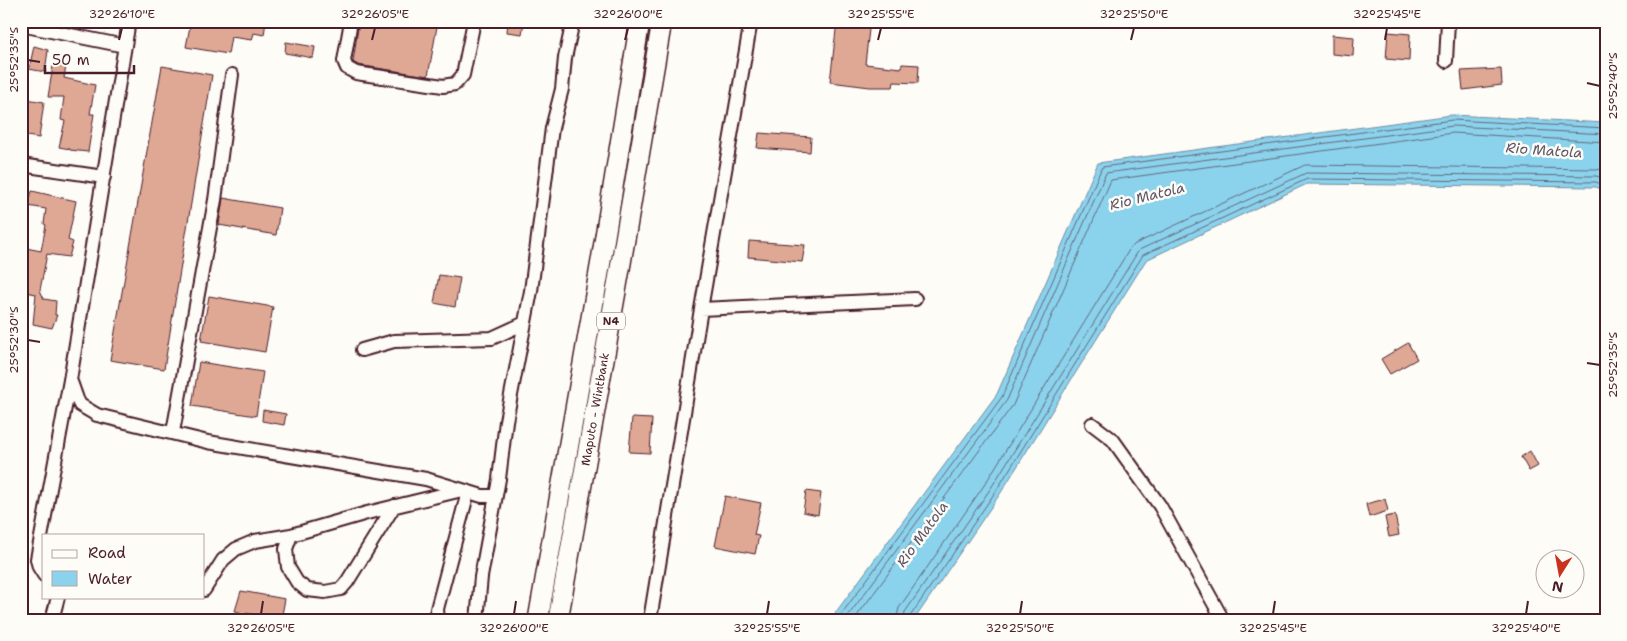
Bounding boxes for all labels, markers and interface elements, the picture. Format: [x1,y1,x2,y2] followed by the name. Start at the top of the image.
[89,6,155,22] text: 32°26'10"E
[341,6,409,22] text: 32°26'05"E
[593,6,663,22] text: 32°26'00"E
[847,6,915,22] text: 32°25'55"E
[1100,6,1168,22] text: 32°25'50"E
[1353,6,1421,22] text: 32°25'45"E
[6,27,22,93] text: 25°52'35"S
[45,42,134,74] scale bar
[52,50,90,70] text: 50 m
[1605,52,1621,120] text: 25°52'40"S
[1505,138,1583,162] water label: Rio Matola
[1108,178,1186,214] water label: Rio Matola
[6,306,22,374] text: 25°52'30"S
[597,312,625,330] road number: N4
[1605,332,1621,398] text: 25°52'35"S
[577,351,613,467] street label: Maputo - Wintbank
[892,498,952,570] water label: Rio Matola
[42,534,205,598] legend
[88,543,126,563] text: Road
[1534,548,1584,598] north arrow
[88,569,132,589] text: Water
[1550,577,1565,597] text: N
[227,620,295,636] text: 32°26'05"E
[479,620,549,636] text: 32°26'00"E
[733,620,801,636] text: 32°25'55"E
[986,620,1054,636] text: 32°25'50"E
[1239,620,1307,636] text: 32°25'45"E
[1491,620,1561,636] text: 32°25'40"E

